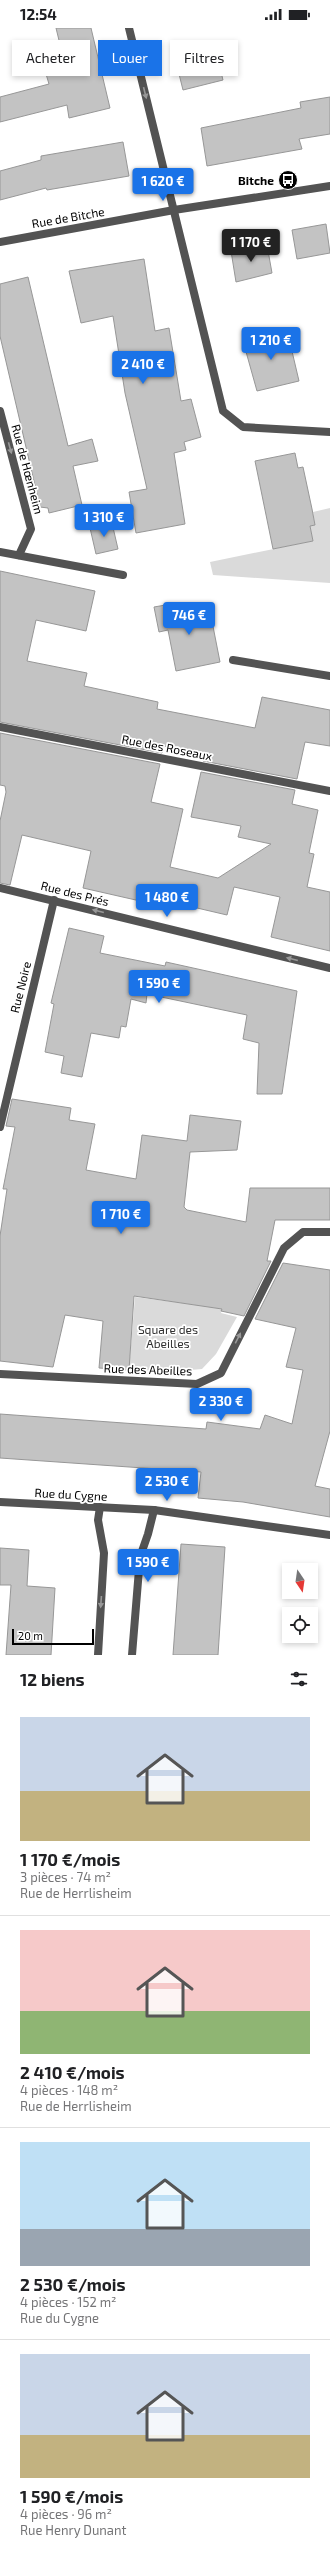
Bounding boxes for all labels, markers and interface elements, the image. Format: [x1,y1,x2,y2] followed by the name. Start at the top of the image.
[20,5,57,23] text: 12:54
[12,40,90,76] chip: Acheter
[98,40,162,76] chip: Louer
[170,40,238,76] chip: Filtres
[142,87,148,99] one-way arrow
[126,168,200,202] pin: 1 620 €
[277,169,299,191] bus stop icon: Bitche
[141,173,185,189] text: 1 620 €
[238,173,274,187] place label: Bitche
[31,204,105,230] street label: Rue de Bitche
[214,229,288,263] pin: 1 170 €
[231,234,271,250] text: 1 170 €
[234,327,308,361] pin: 1 210 €
[251,332,291,348] text: 1 210 €
[106,351,180,385] pin: 2 410 €
[121,356,165,372] text: 2 410 €
[9,423,47,515] street label: Rue de Hœnheim
[7,443,13,455] one-way arrow
[67,504,141,538] pin: 1 310 €
[84,509,124,525] text: 1 310 €
[161,602,217,636] pin: 746 €
[172,607,206,623] text: 746 €
[121,731,214,763] street label: Rue des Roseaux
[39,878,111,908] street label: Rue des Prés
[130,884,204,918] pin: 1 480 €
[145,889,189,905] text: 1 480 €
[92,908,104,914] one-way arrow
[286,956,298,962] one-way arrow
[7,960,33,1014] street label: Rue Noire
[122,970,196,1004] pin: 1 590 €
[138,975,180,991] text: 1 590 €
[84,1201,158,1235] pin: 1 710 €
[101,1206,141,1222] text: 1 710 €
[138,1322,198,1350] park label: Square des Abeilles
[235,1332,241,1344] one-way arrow
[103,1360,193,1378] street label: Rue des Abeilles
[184,1388,258,1422] pin: 2 330 €
[199,1393,243,1409] text: 2 330 €
[130,1468,204,1502] pin: 2 530 €
[145,1473,189,1489] text: 2 530 €
[34,1485,108,1503] street label: Rue du Cygne
[111,1549,185,1583] pin: 1 590 €
[127,1554,169,1570] text: 1 590 €
[282,1563,318,1599] north arrow
[282,1563,318,1643] map controls
[98,1596,105,1608] one-way arrow
[282,1607,318,1643] button: locate
[12,1627,94,1646] scale bar
[18,1629,43,1642] text: 20 m
[288,1668,310,1690] icon: filters
[20,1669,85,1689] text: 12 biens
[129,1743,201,1815] icon: home
[20,1849,120,1869] text: 1 170 €/mois
[20,1869,111,1885] text: 3 pièces · 74 m²
[20,1885,132,1901] text: Rue de Herrlisheim
[129,1956,201,2028] icon: home
[20,2062,125,2082] text: 2 410 €/mois
[20,2082,118,2098] text: 4 pièces · 148 m²
[20,2098,132,2114] text: Rue de Herrlisheim
[129,2168,201,2240] icon: home
[20,2274,125,2294] text: 2 530 €/mois
[20,2294,116,2310] text: 4 pièces · 152 m²
[20,2310,99,2326] text: Rue du Cygne
[129,2380,201,2452] icon: home
[20,2486,123,2506] text: 1 590 €/mois
[20,2506,112,2522] text: 4 pièces · 96 m²
[20,2522,126,2538] text: Rue Henry Dunant

